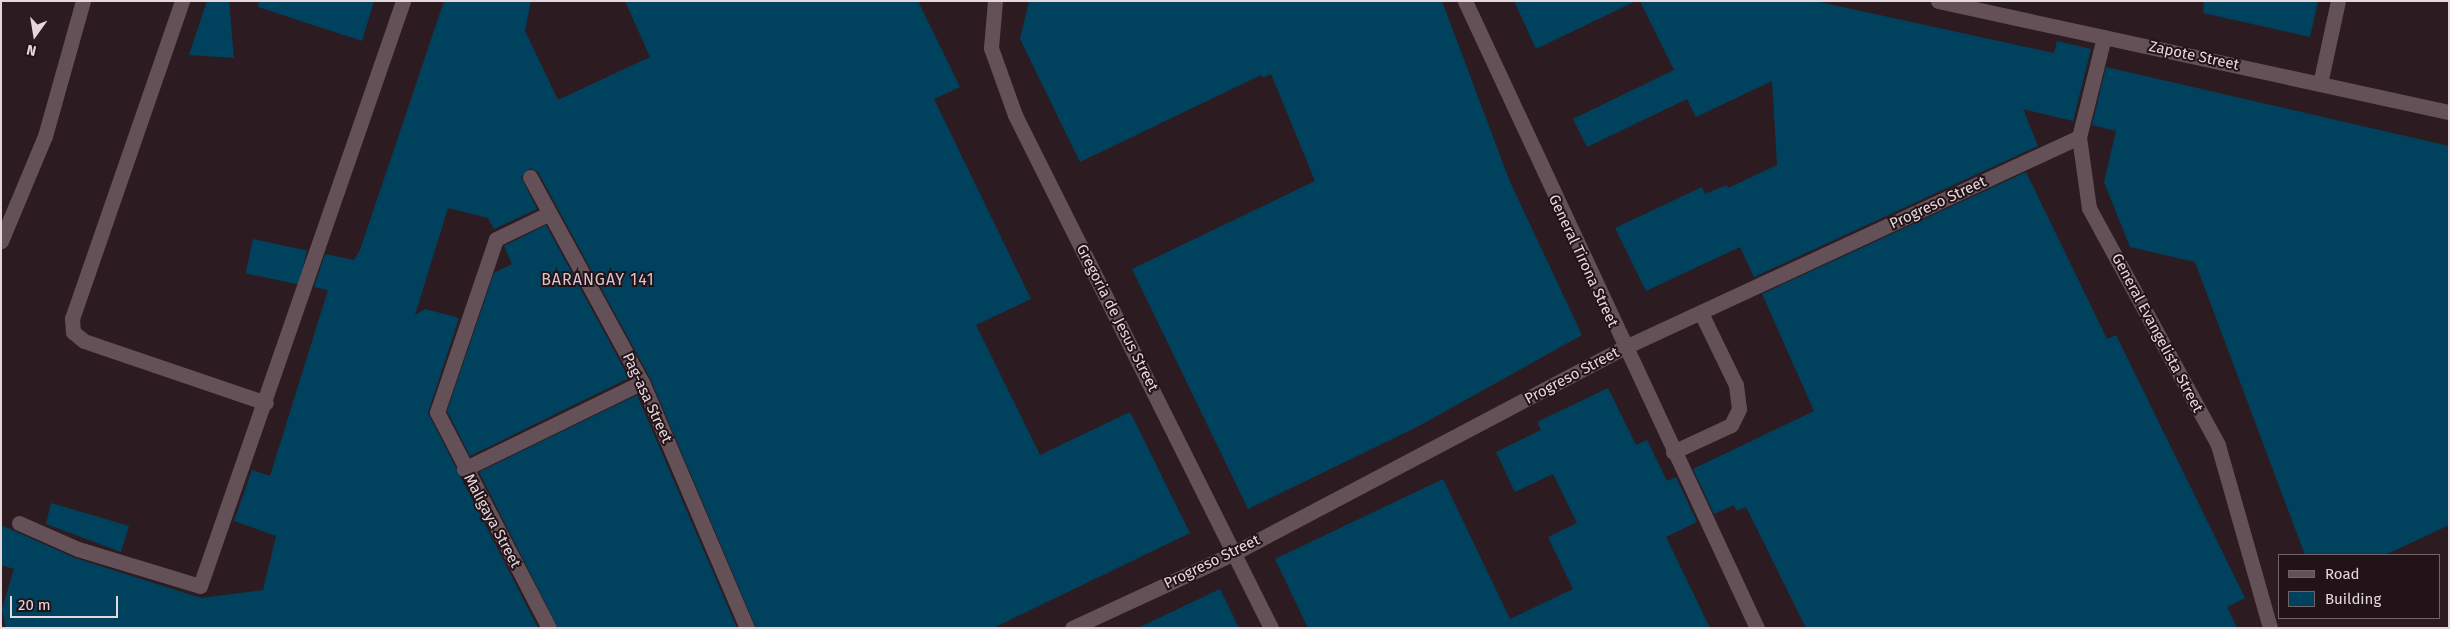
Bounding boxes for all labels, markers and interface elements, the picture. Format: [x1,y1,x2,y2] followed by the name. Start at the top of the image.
[10,10,60,60] north arrow
[2147,38,2241,74] street label: Zapote Street
[25,41,38,59] text: N
[1887,173,1989,233] street label: Progreso Street
[1544,192,1622,330] street label: General Tirona Street
[1072,241,1162,395] street label: Gregoria de Jesus Street
[2107,250,2207,416] street label: General Evangelista Street
[540,270,656,290] district label: BARANGAY 141
[1522,344,1622,408] street label: Progreso Street
[618,350,676,446] street label: Pag-asa Street
[460,471,524,571] street label: Maligaya Street
[1161,531,1263,593] street label: Progreso Street
[2278,554,2440,619] legend
[2325,565,2360,583] text: Road
[12,586,120,618] scale bar
[2325,590,2381,608] text: Building
[18,596,51,614] text: 20 m

